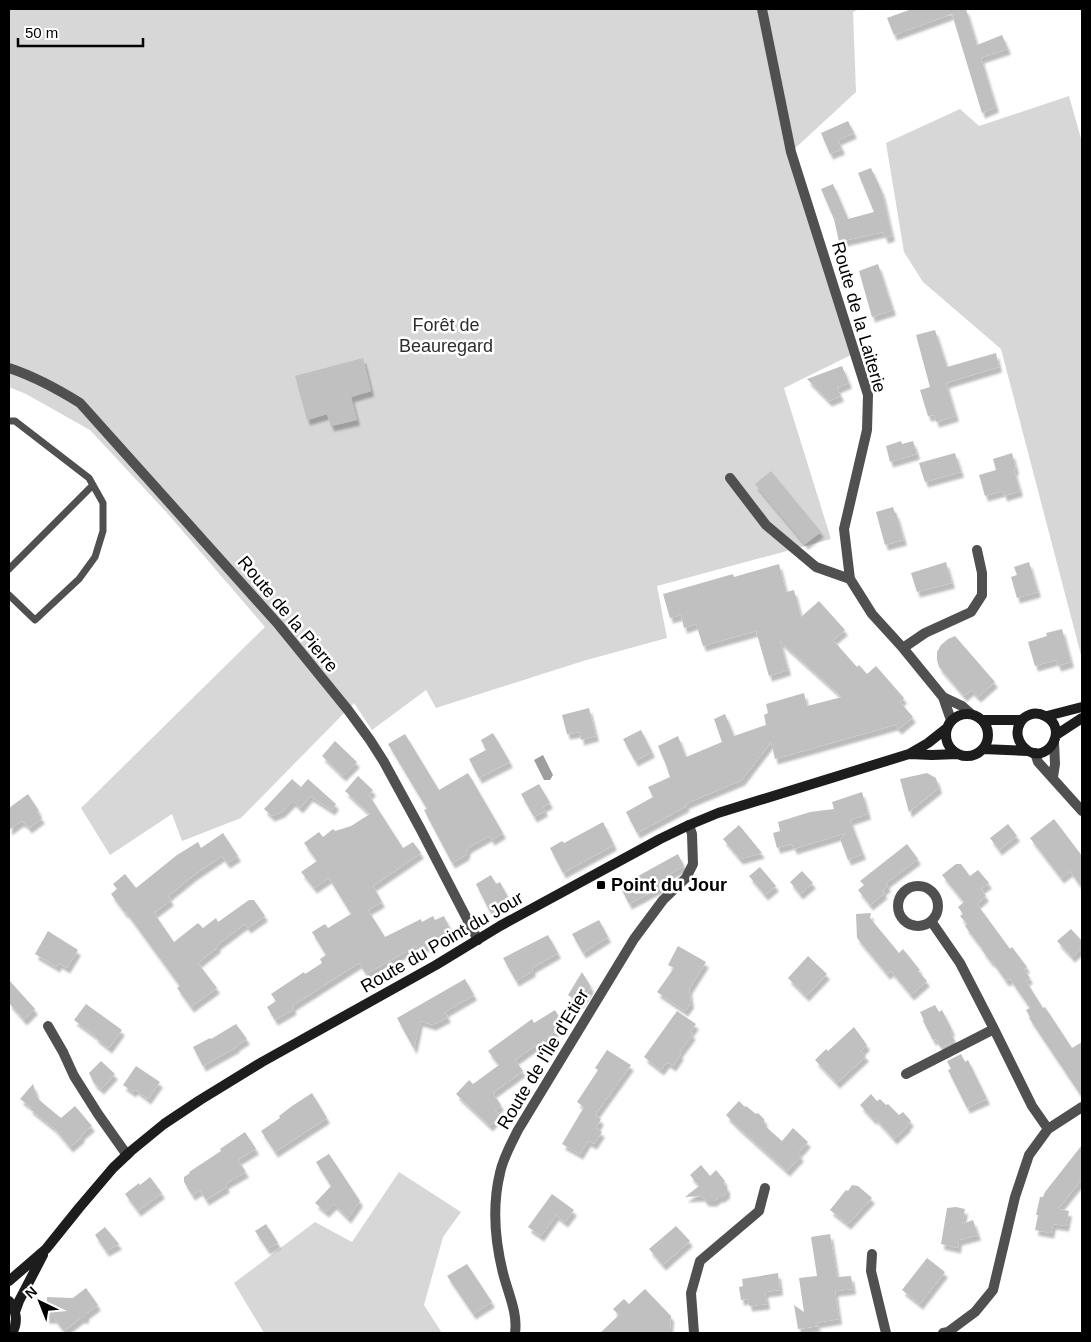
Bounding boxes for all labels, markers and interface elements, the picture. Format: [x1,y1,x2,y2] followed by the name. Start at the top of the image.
[18,15,142,47] scale bar
[25,24,58,41] text: 50 m
[828,239,890,395] street label: Route de la Laiterie
[399,315,493,356] park label: Forêt de Beauregard
[234,552,342,676] street label: Route de la Pierre
[611,875,727,895] place label: Point du Jour
[595,879,607,891] marker: Point du Jour
[357,887,527,997] street label: Route du Point du Jour
[493,985,593,1133] street label: Route de l'Île d'Etier
[15,1277,65,1327] north arrow
[22,1283,40,1302] text: N

